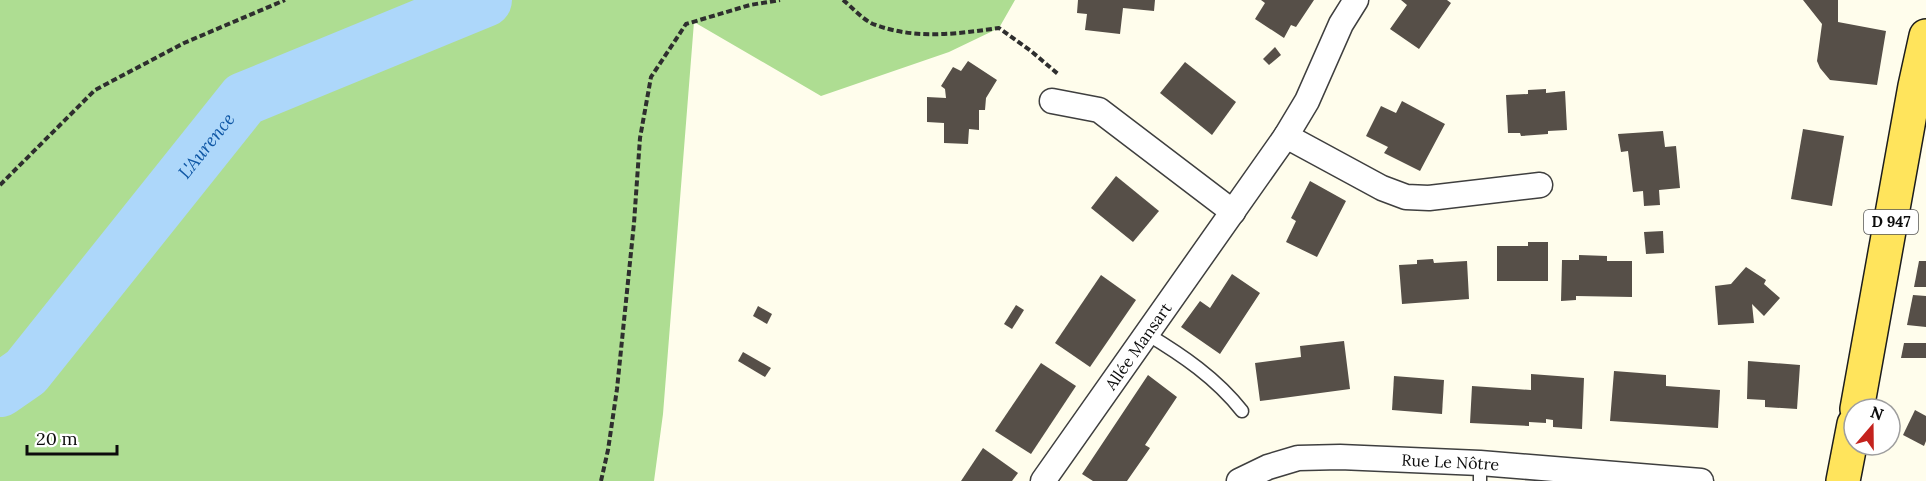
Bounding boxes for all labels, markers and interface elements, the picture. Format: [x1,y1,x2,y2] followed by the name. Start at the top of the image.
[173,108,239,183] water label: L'Aurence
[1864,210,1918,234] road number: D 947
[1100,298,1176,394] street label: Allée Mansart
[1842,397,1902,457] north arrow
[1868,401,1886,424] text: N
[27,418,117,456] scale bar
[36,427,78,450] text: 20 m
[1401,450,1500,475] street label: Rue Le Nôtre

